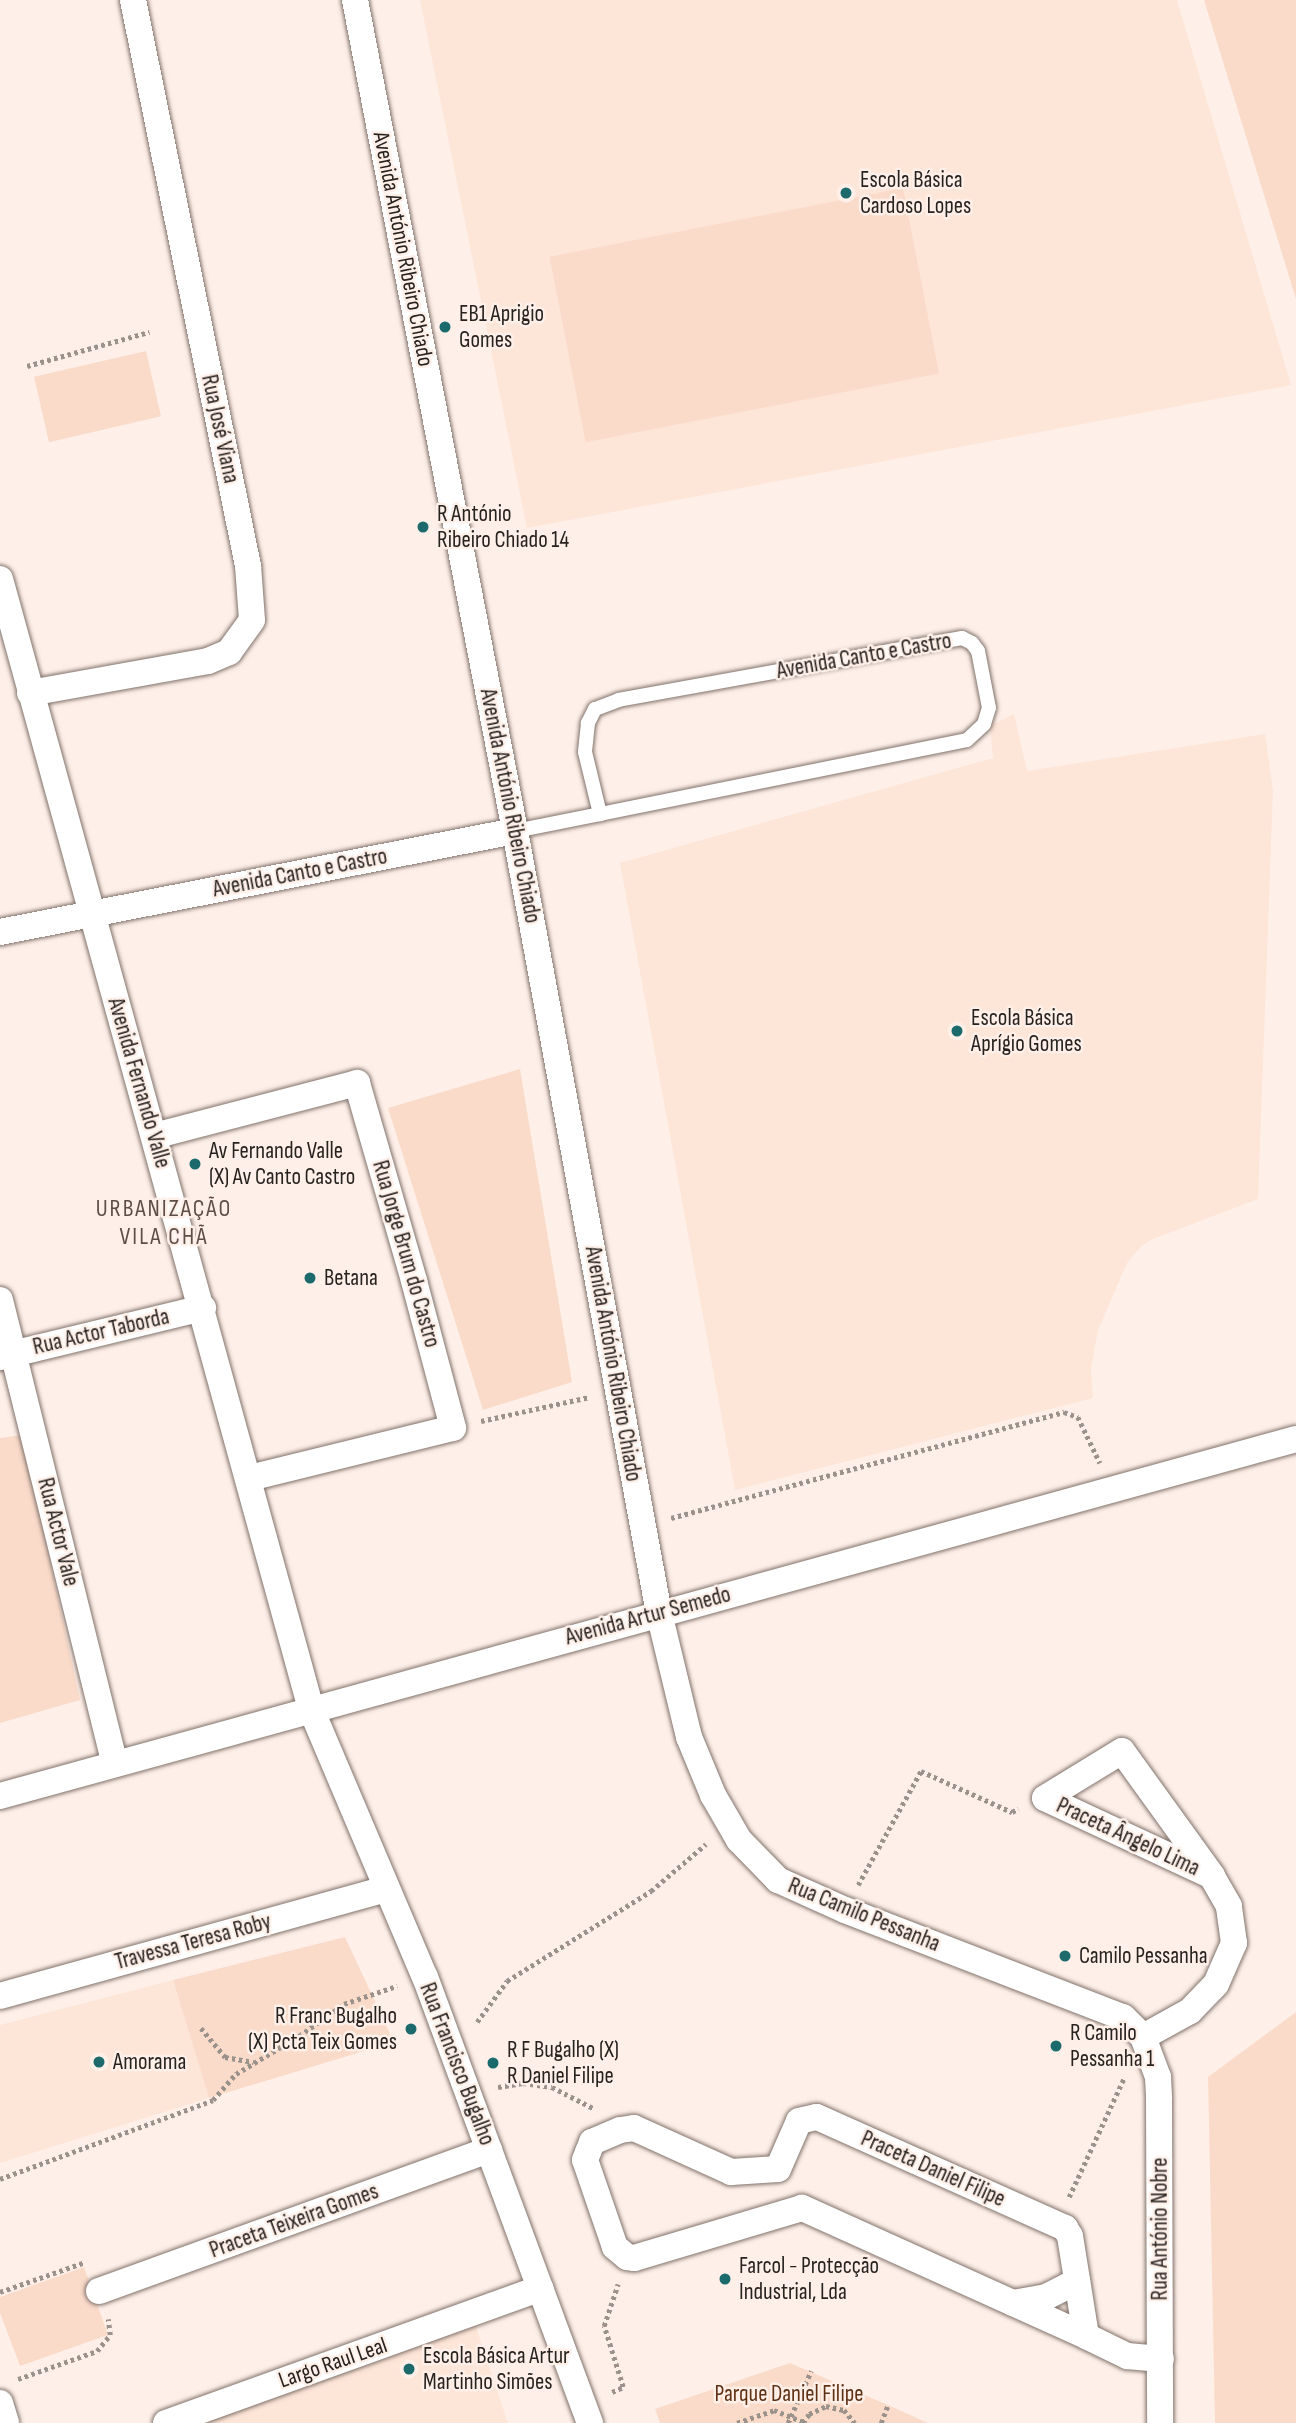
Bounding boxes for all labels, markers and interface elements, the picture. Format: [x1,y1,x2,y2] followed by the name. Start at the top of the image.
[367,129,439,369] street label: Avenida António Ribeiro Chiado
[860,166,971,220] place label: Escola Básica Cardoso Lopes
[838,185,854,201] marker: Escola Básica Cardoso Lopes
[459,300,544,354] place label: EB1 Aprigio Gomes
[437,319,453,335] marker: EB1 Aprigio Gomes
[195,372,245,486] street label: Rua José Viana
[437,500,569,554] place label: R António Ribeiro Chiado 14
[415,519,431,535] marker: R António Ribeiro Chiado 14
[774,627,954,685] street label: Avenida Canto e Castro
[474,686,546,926] street label: Avenida António Ribeiro Chiado
[211,843,389,903] street label: Avenida Canto e Castro
[102,995,176,1171] street label: Avenida Fernando Valle
[971,1004,1082,1058] place label: Escola Básica Aprígio Gomes
[949,1023,965,1039] marker: Escola Básica Aprígio Gomes
[209,1137,355,1191] place label: Av Fernando Valle (X) Av Canto Castro
[187,1156,203,1172] marker: Av Fernando Valle (X) Av Canto Castro
[366,1157,446,1351] street label: Rua Jorge Brum do Castro
[97,1195,231,1251] district label: URBANIZAÇÃO VILA CHÃ
[579,1244,647,1484] street label: Avenida António Ribeiro Chiado
[324,1264,378,1292] place label: Betana
[302,1270,318,1286] marker: Betana
[30,1303,172,1361] street label: Rua Actor Taborda
[31,1475,85,1589] street label: Rua Actor Vale
[562,1581,734,1651] street label: Avenida Artur Semedo
[1052,1792,1204,1882] street label: Praceta Ângelo Lima
[784,1872,944,1958] street label: Rua Camilo Pessanha
[112,1908,274,1976] street label: Travessa Teresa Roby
[1079,1942,1208,1970] place label: Camilo Pessanha
[1057,1948,1073,1964] marker: Camilo Pessanha
[413,1979,501,2149] street label: Rua Francisco Bugalho
[248,2002,397,2056] place label: R Franc Bugalho (X) Pcta Teix Gomes
[1070,2019,1154,2073] place label: R Camilo Pessanha 1
[403,2021,419,2037] marker: R Franc Bugalho (X) Pcta Teix Gomes
[507,2036,619,2090] place label: R F Bugalho (X) R Daniel Filipe
[1048,2038,1064,2054] marker: R Camilo Pessanha 1
[113,2048,186,2076] place label: Amorama
[91,2054,107,2070] marker: Amorama
[485,2055,501,2071] marker: R F Bugalho (X) R Daniel Filipe
[857,2125,1009,2213] street label: Praceta Daniel Filipe
[1146,2157,1174,2301] street label: Rua António Nobre
[206,2178,382,2264] street label: Praceta Teixeira Gomes
[739,2252,879,2306] place label: Farcol - Protecção Industrial, Lda
[717,2271,733,2287] marker: Farcol - Protecção Industrial, Lda
[275,2332,391,2394] street label: Largo Raul Leal
[423,2342,570,2396] place label: Escola Básica Artur Martinho Simões
[401,2361,417,2377] marker: Escola Básica Artur Martinho Simões
[714,2380,864,2408] park label: Parque Daniel Filipe

